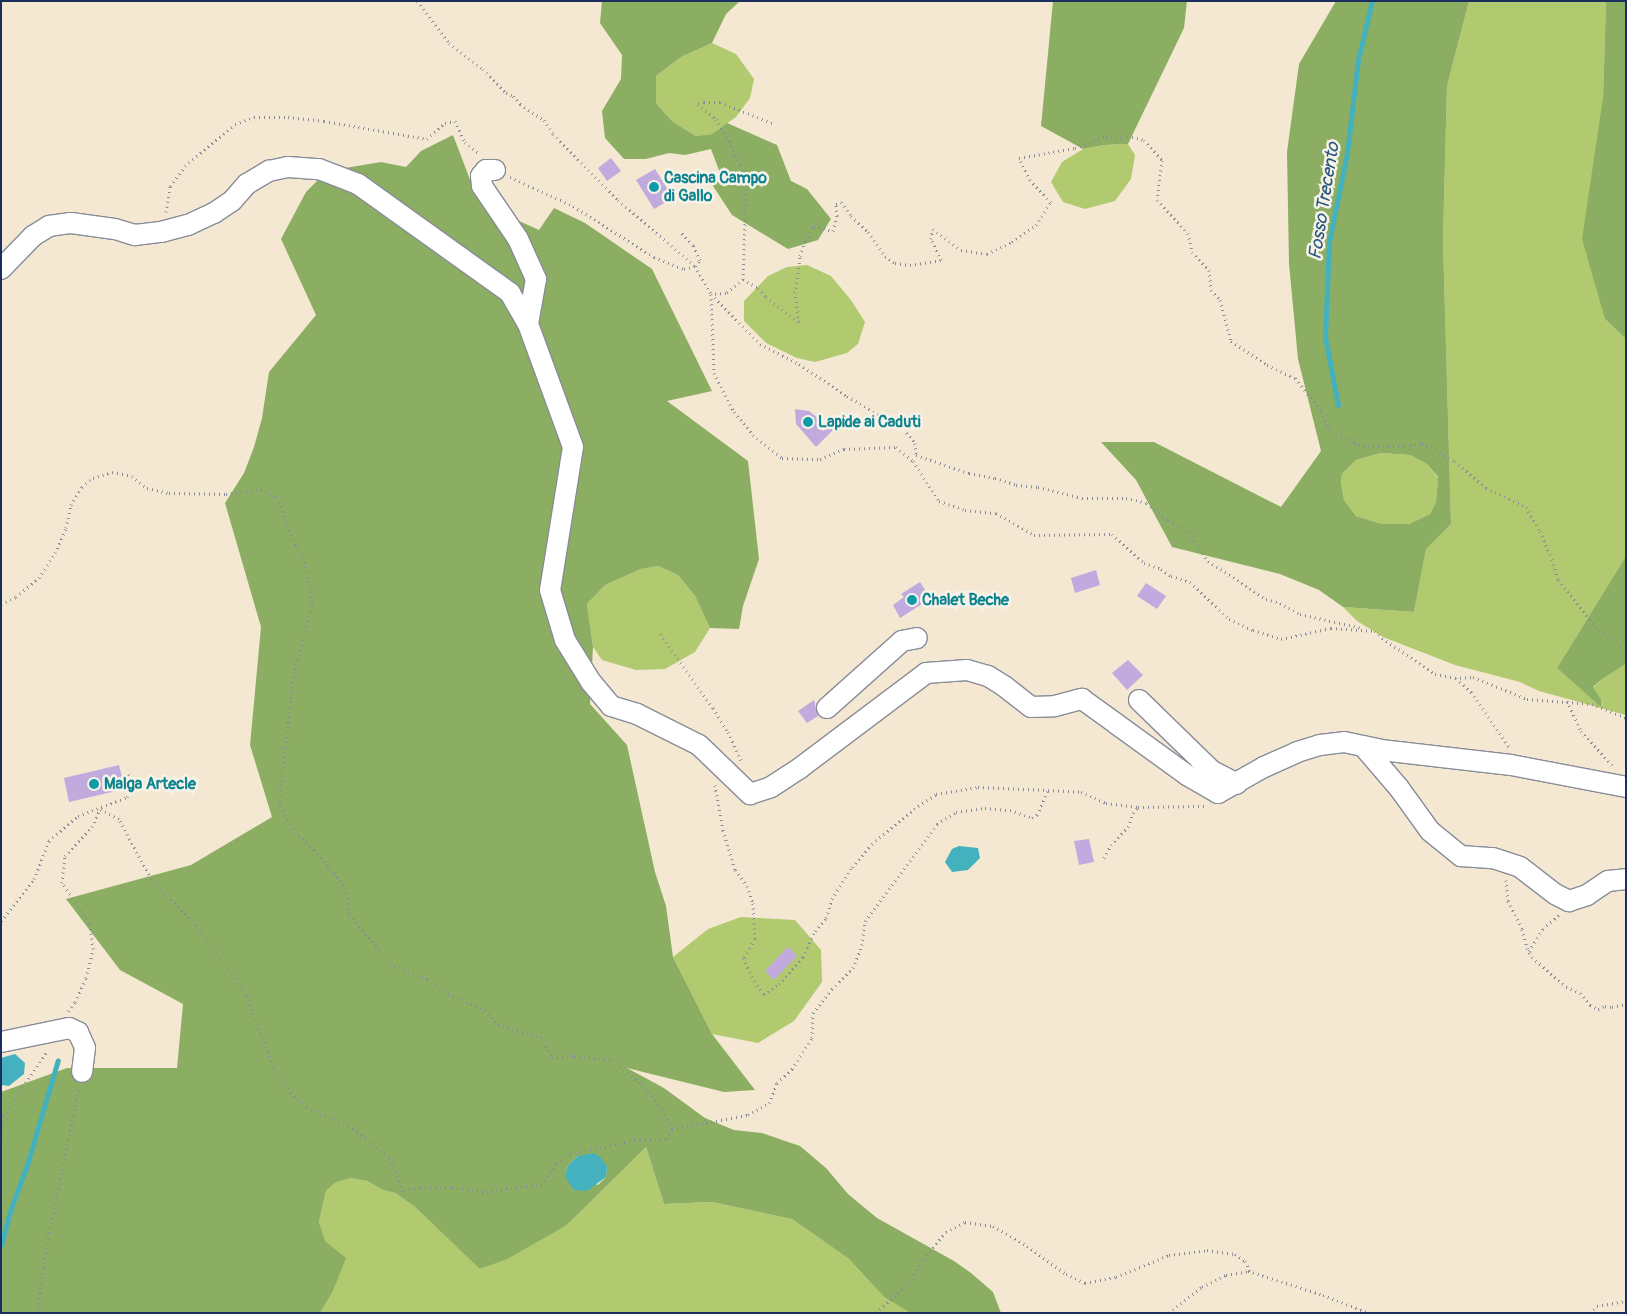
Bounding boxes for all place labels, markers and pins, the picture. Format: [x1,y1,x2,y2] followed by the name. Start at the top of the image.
[664,168,767,206] place label: Cascina Campo di Gallo
[648,181,660,193] marker: Cascina Campo di Gallo
[818,412,920,432] place label: Lapide ai Caduti
[802,416,814,428] marker: Lapide ai Caduti
[922,590,1009,610] place label: Chalet Beche
[906,594,918,606] marker: Chalet Beche
[104,774,196,794] place label: Malga Artecle
[88,778,100,790] marker: Malga Artecle

